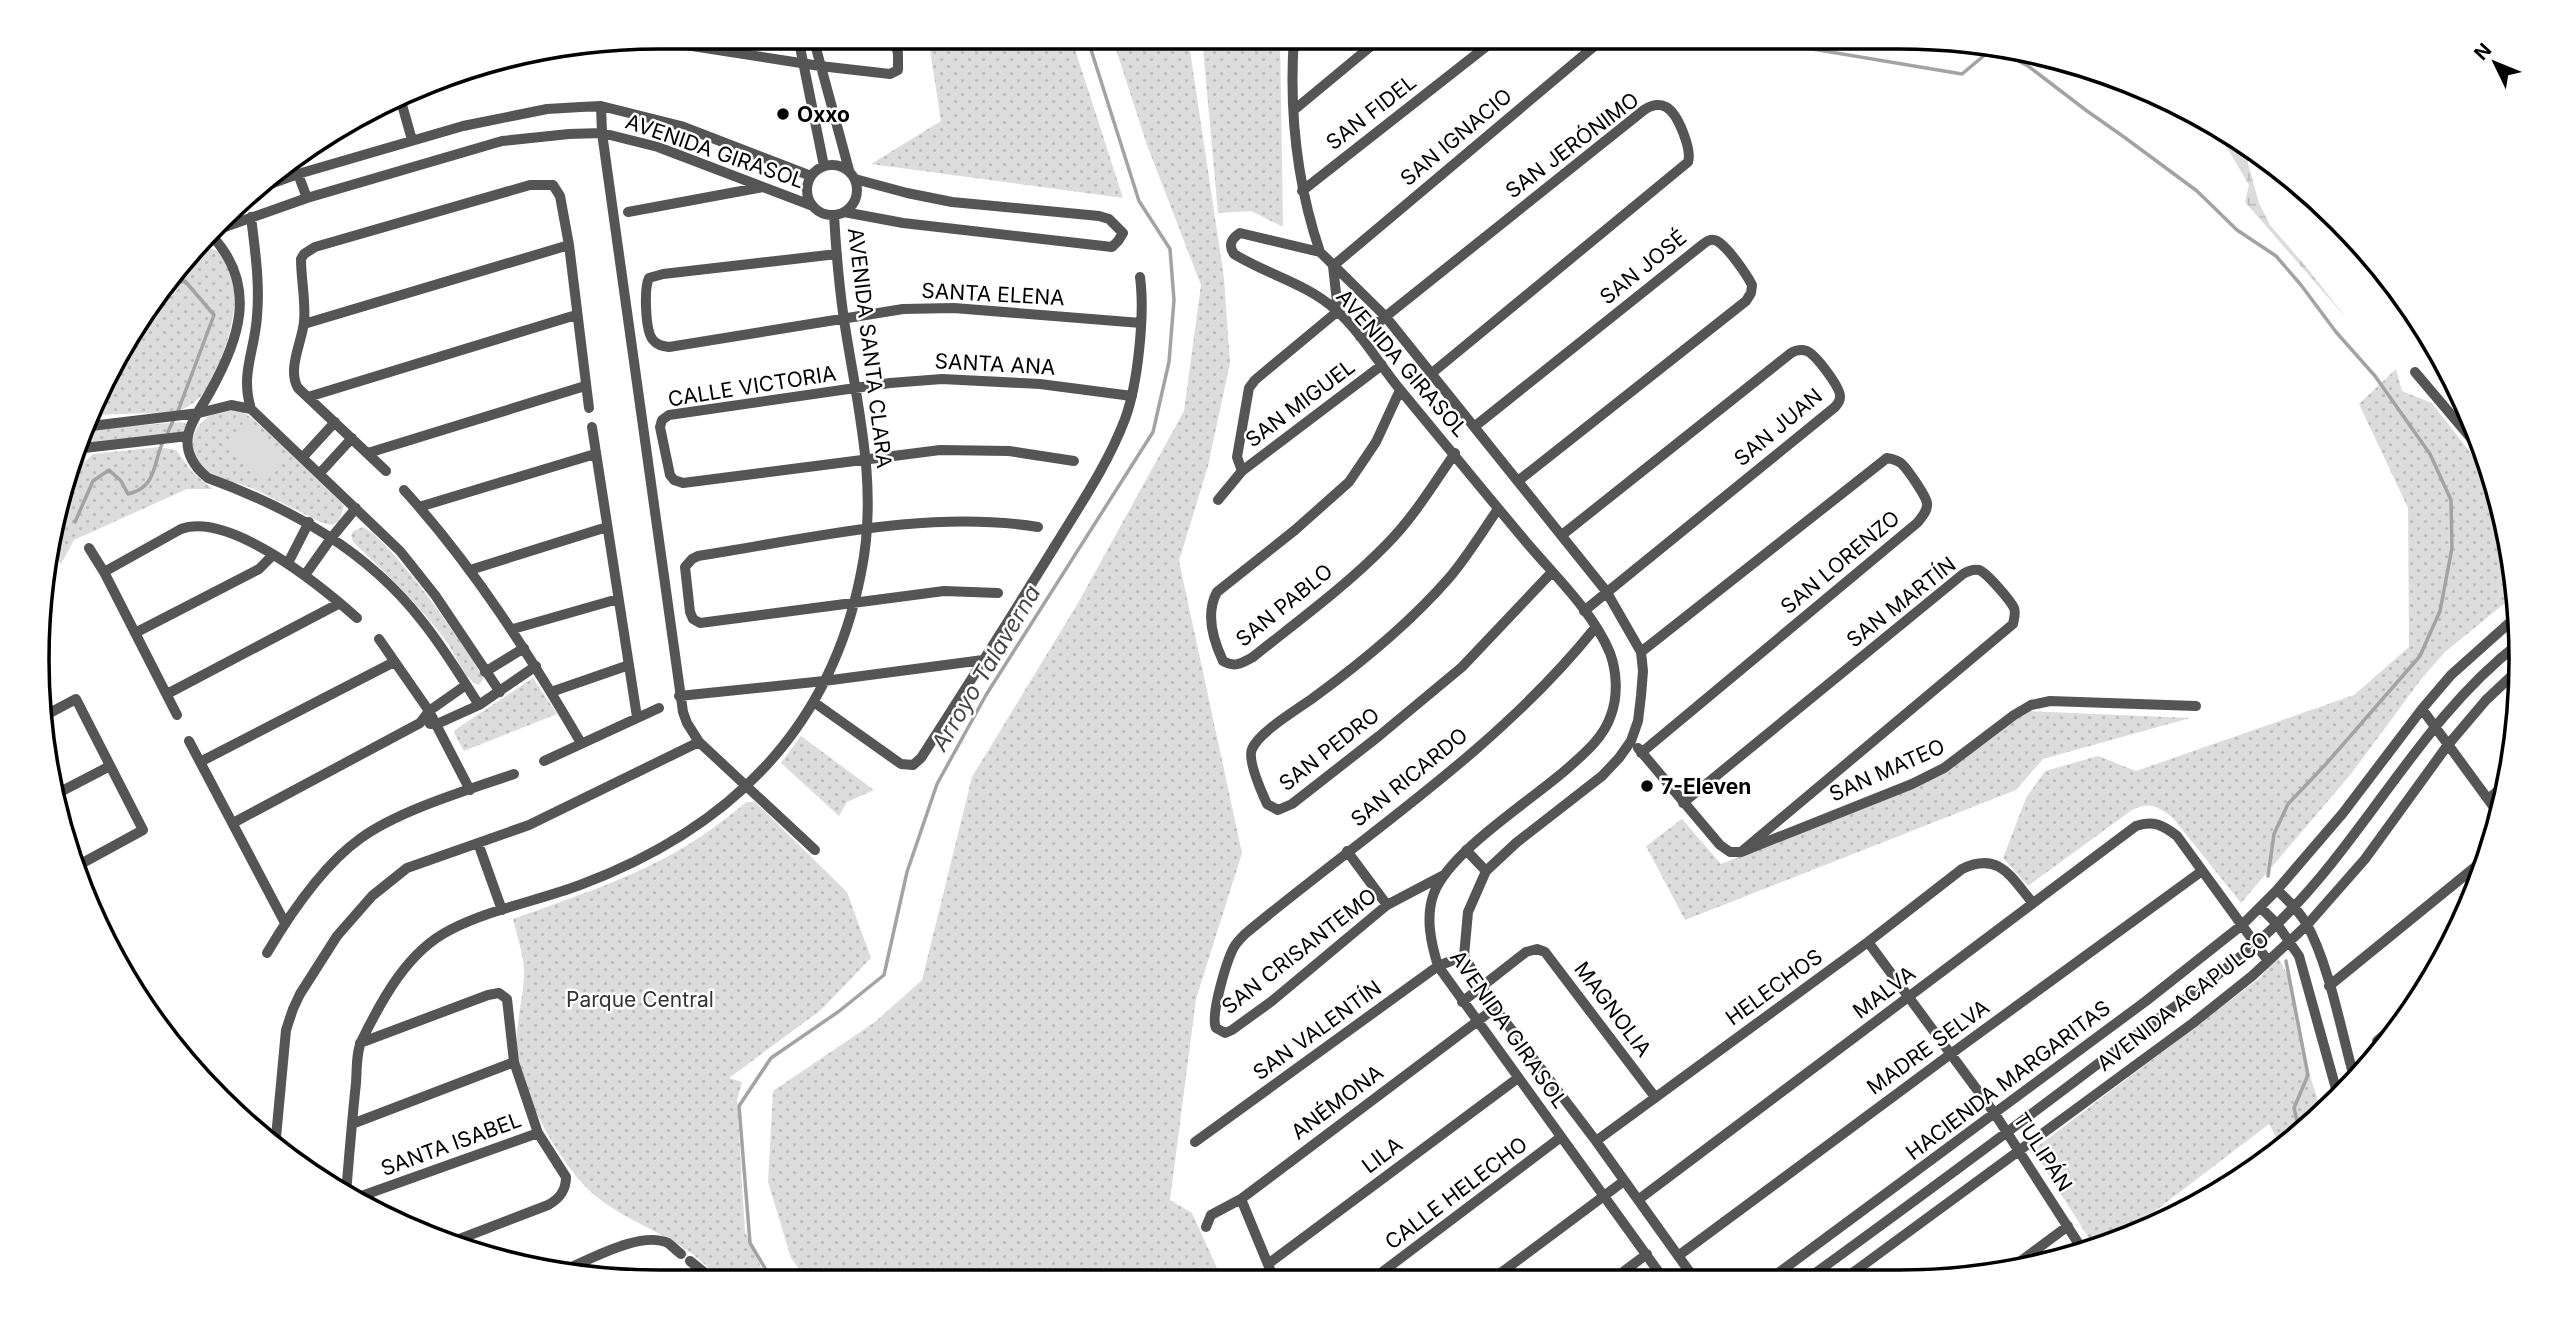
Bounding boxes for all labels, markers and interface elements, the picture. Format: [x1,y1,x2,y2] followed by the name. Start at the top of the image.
[2460,28,2530,98] north arrow
[2470,39,2496,65] text: N
[1321,69,1421,155] street label: SAN FIDEL
[1395,83,1517,191] street label: SAN IGNACIO
[1500,86,1644,203] street label: SAN JERÓNIMO
[797,102,850,127] place label: Oxxo
[775,106,791,122] marker: Oxxo
[622,109,808,193] street label: AVENIDA GIRASOL
[1594,224,1691,309] street label: SAN JOSÉ
[843,226,897,470] street label: AVENIDA SANTA CLARA
[921,278,1065,310] street label: SANTA ELENA
[1331,284,1473,442] street label: AVENIDA GIRASOL
[934,348,1056,380] street label: SANTA ANA
[1241,354,1359,452] street label: SAN MIGUEL
[666,360,838,412] street label: CALLE VICTORIA
[1729,383,1827,471] street label: SAN JUAN
[1775,505,1905,619] street label: SAN LORENZO
[1841,551,1961,652] street label: SAN MARTÍN
[1231,558,1337,652] street label: SAN PABLO
[925,580,1046,757] water label: Arroyo Talaverna
[1274,702,1384,796] street label: SAN PEDRO
[1346,722,1472,832] street label: SAN RICARDO
[1825,733,1949,807] street label: SAN MATEO
[1661,774,1751,799] place label: 7-Eleven
[1639,778,1655,794] marker: 7-Eleven
[1217,883,1381,1019] street label: SAN CRISANTEMO
[2092,926,2274,1076] street label: AVENIDA ACAPULCO
[1721,944,1827,1030] street label: HELECHOS
[1445,945,1573,1113] street label: AVENIDA GIRASOL
[1569,957,1657,1061] street label: MAGNOLIA
[1848,961,1920,1023] street label: MALVA
[1247,974,1386,1085] street label: SAN VALENTÍN
[566,987,714,1012] park label: Parque Central
[1862,994,1994,1100] street label: MADRE SELVA
[1901,995,2115,1165] street label: HACIENDA MARGARITAS
[1286,1059,1388,1145] street label: ANÉMONA
[377,1107,525,1181] street label: SANTA ISABEL
[2008,1107,2079,1196] street label: TULIPÁN
[1380,1131,1532,1255] street label: CALLE HELECHO
[1357,1132,1407,1178] street label: LILA

